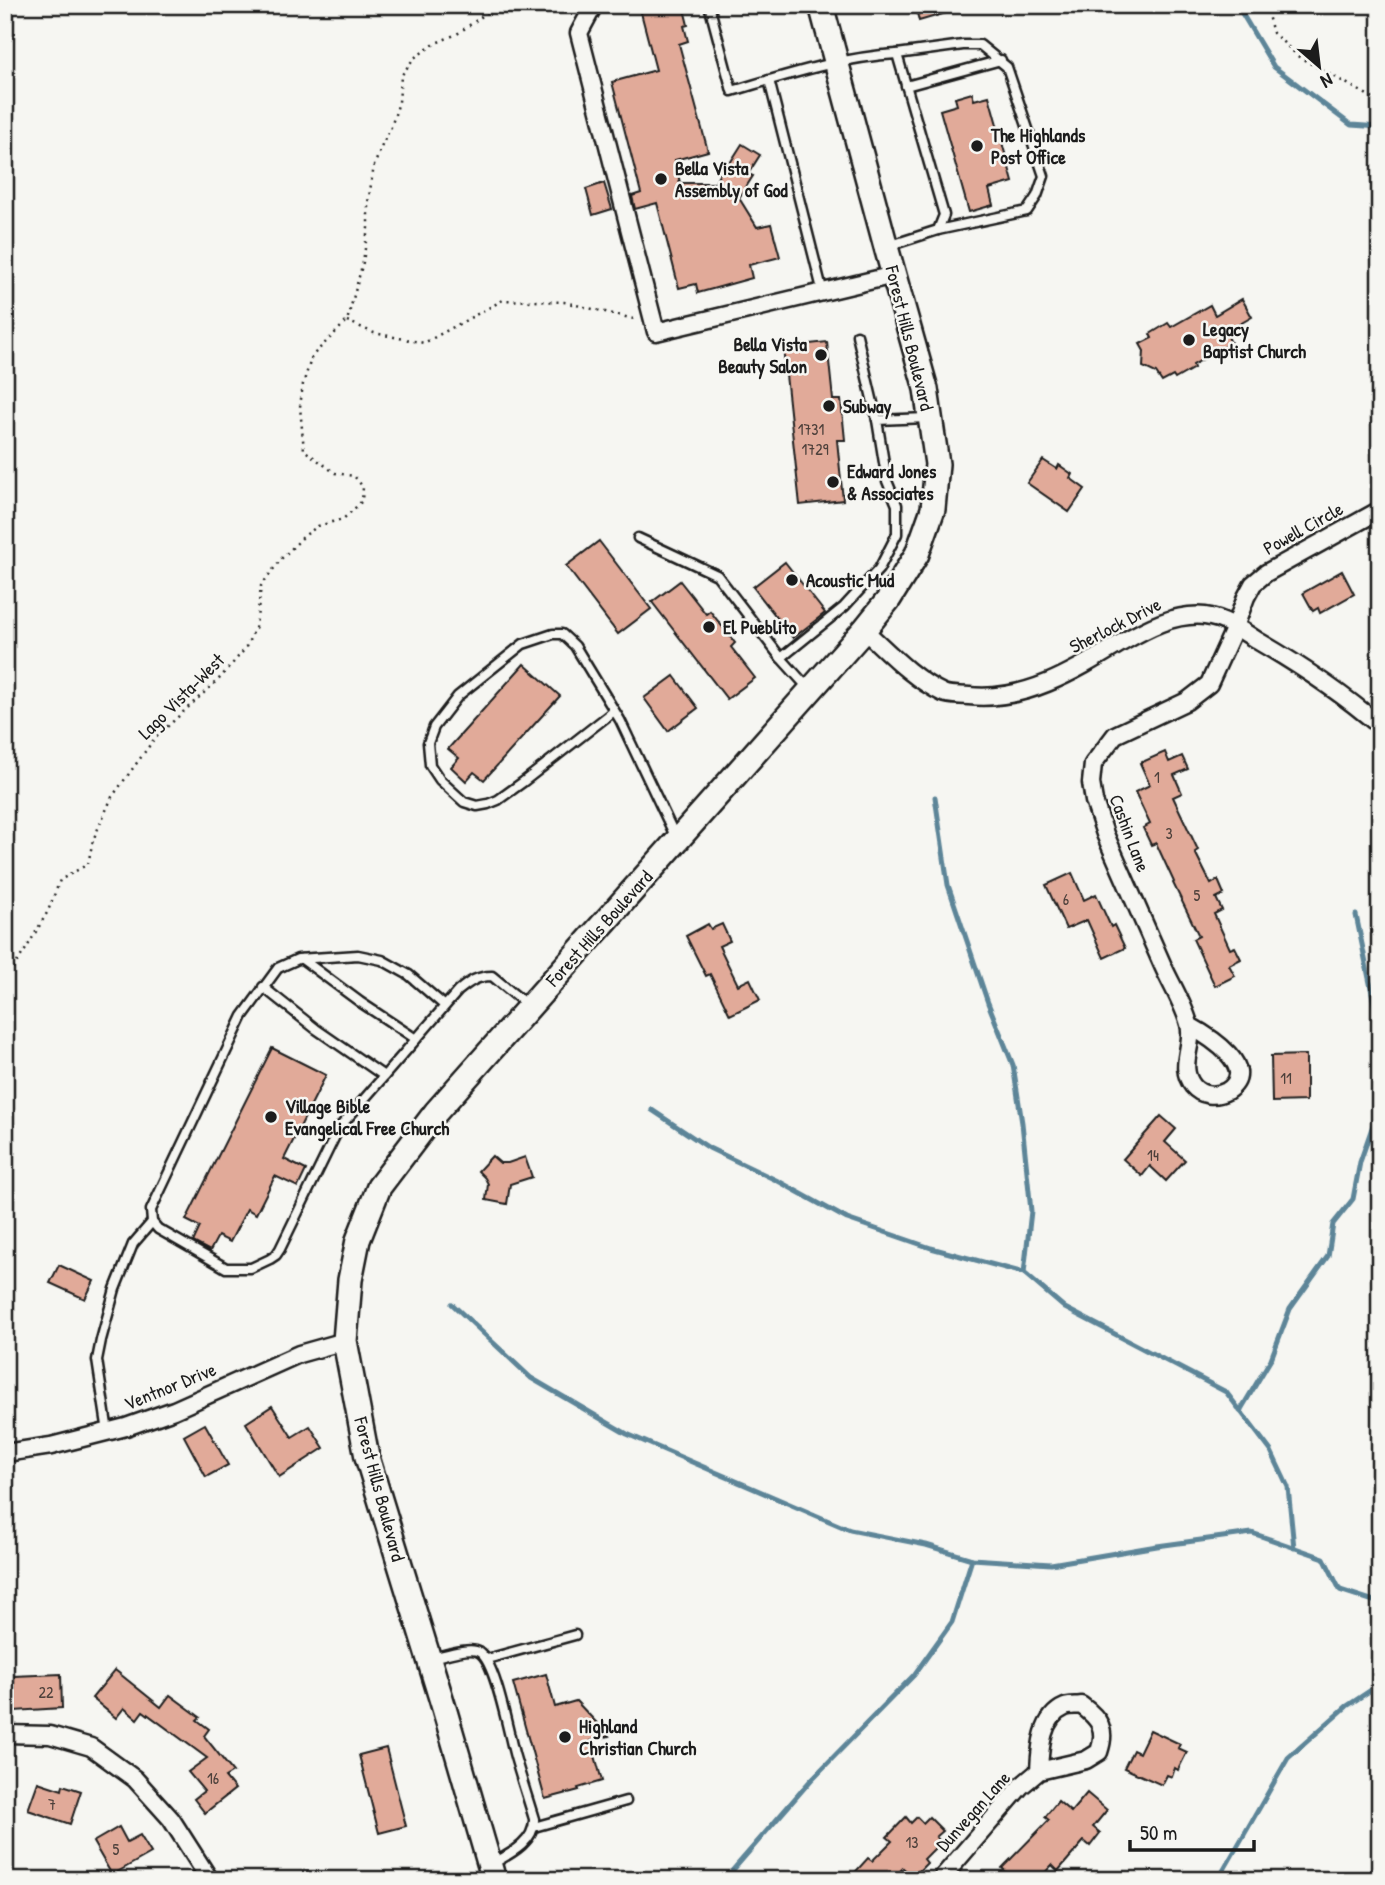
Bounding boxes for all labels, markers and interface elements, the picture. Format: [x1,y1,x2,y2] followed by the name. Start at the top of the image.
[1284,32,1354,102] north arrow
[1316,67,1338,95] text: N
[990,122,1086,170] place label: The Highlands Post Office
[969,138,985,154] marker: The Highlands Post Office
[675,155,788,204] place label: Bella Vista Assembly of God
[653,171,669,187] marker: Bella Vista Assembly of God
[879,262,941,414] street label: Forest Hills Boulevard
[1203,316,1306,365] place label: Legacy Baptist Church
[718,331,808,380] place label: Bella Vista Beauty Salon
[1181,332,1197,348] marker: Legacy Baptist Church
[813,347,829,363] marker: Bella Vista Beauty Salon
[843,393,891,420] place label: Subway
[821,398,837,414] marker: Subway
[798,418,825,440] house number: 1731
[801,438,829,460] house number: 1729
[847,458,937,506] place label: Edward Jones & Associates
[825,474,841,490] marker: Edward Jones & Associates
[1258,495,1348,561] street label: Powell Circle
[806,567,895,593] place label: Acoustic Mud
[784,572,800,588] marker: Acoustic Mud
[1065,591,1166,659] street label: Sherlock Drive
[723,614,797,640] place label: El Pueblito
[701,619,717,635] marker: El Pueblito
[132,647,230,745] street label: Lago Vista-West
[1154,766,1160,788] house number: 1
[1103,791,1157,876] street label: Cashin Lane
[1165,822,1173,844] house number: 3
[539,864,659,993] street label: Forest Hills Boulevard
[1194,884,1201,906] house number: 5
[1063,888,1069,910] house number: 6
[1280,1067,1292,1089] house number: 11
[285,1093,449,1142] place label: Village Bible Evangelical Free Church
[263,1109,279,1125] marker: Village Bible Evangelical Free Church
[1147,1144,1159,1166] house number: 14
[120,1356,220,1416] street label: Ventnor Drive
[348,1413,412,1564] street label: Forest Hills Boulevard
[39,1681,54,1703] house number: 22
[579,1713,696,1761] place label: Highland Christian Church
[557,1729,573,1745] marker: Highland Christian Church
[930,1765,1016,1857] street label: Dunvegan Lane
[207,1767,219,1789] house number: 16
[48,1793,56,1815] house number: 7
[1130,1808,1254,1852] scale bar
[1140,1818,1177,1847] text: 50 m
[906,1831,918,1853] house number: 13
[113,1838,120,1860] house number: 5

